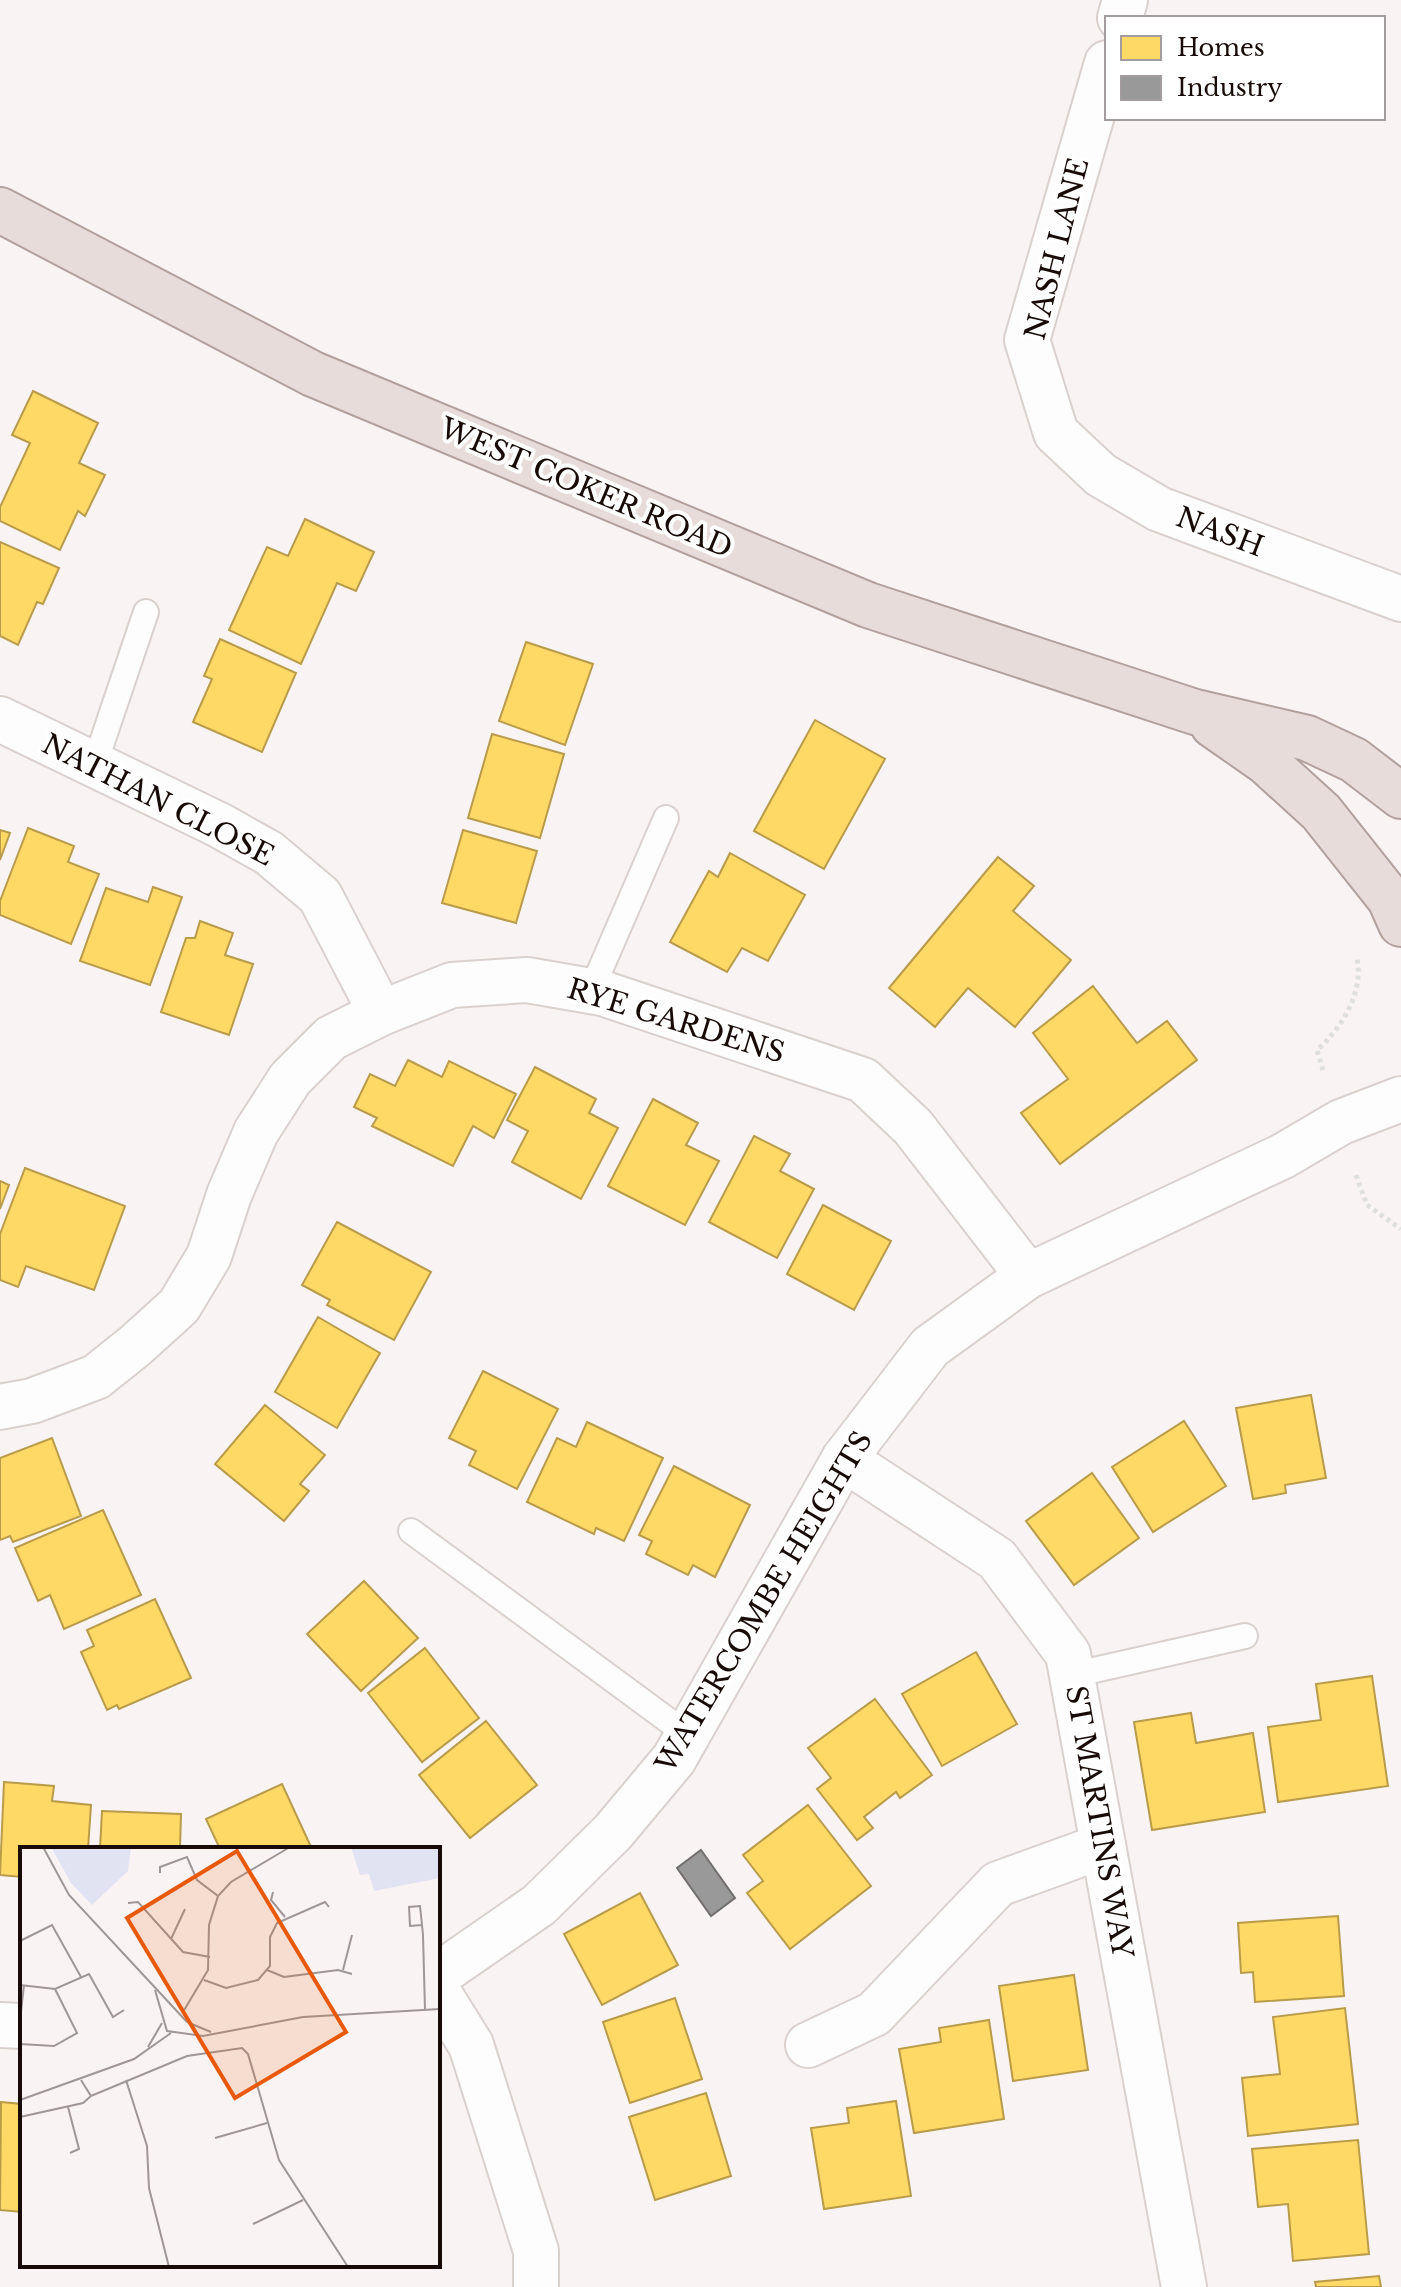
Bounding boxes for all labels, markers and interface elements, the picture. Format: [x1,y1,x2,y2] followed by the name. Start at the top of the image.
[1105,16,1385,120] legend
[1177,33,1265,62] text: Homes
[1177,73,1283,102] text: Industry
[1018,154,1096,344] street label: NASH LANE
[434,410,737,566] street label: WEST COKER ROAD
[1171,499,1269,565] street label: NASH
[36,726,280,874] street label: NATHAN CLOSE
[563,971,789,1071] street label: RYE GARDENS
[648,1425,880,1780] street label: WATERCOMBE HEIGHTS
[1058,1683,1140,1962] street label: ST MARTINS WAY
[20,1847,440,2267] inset map

